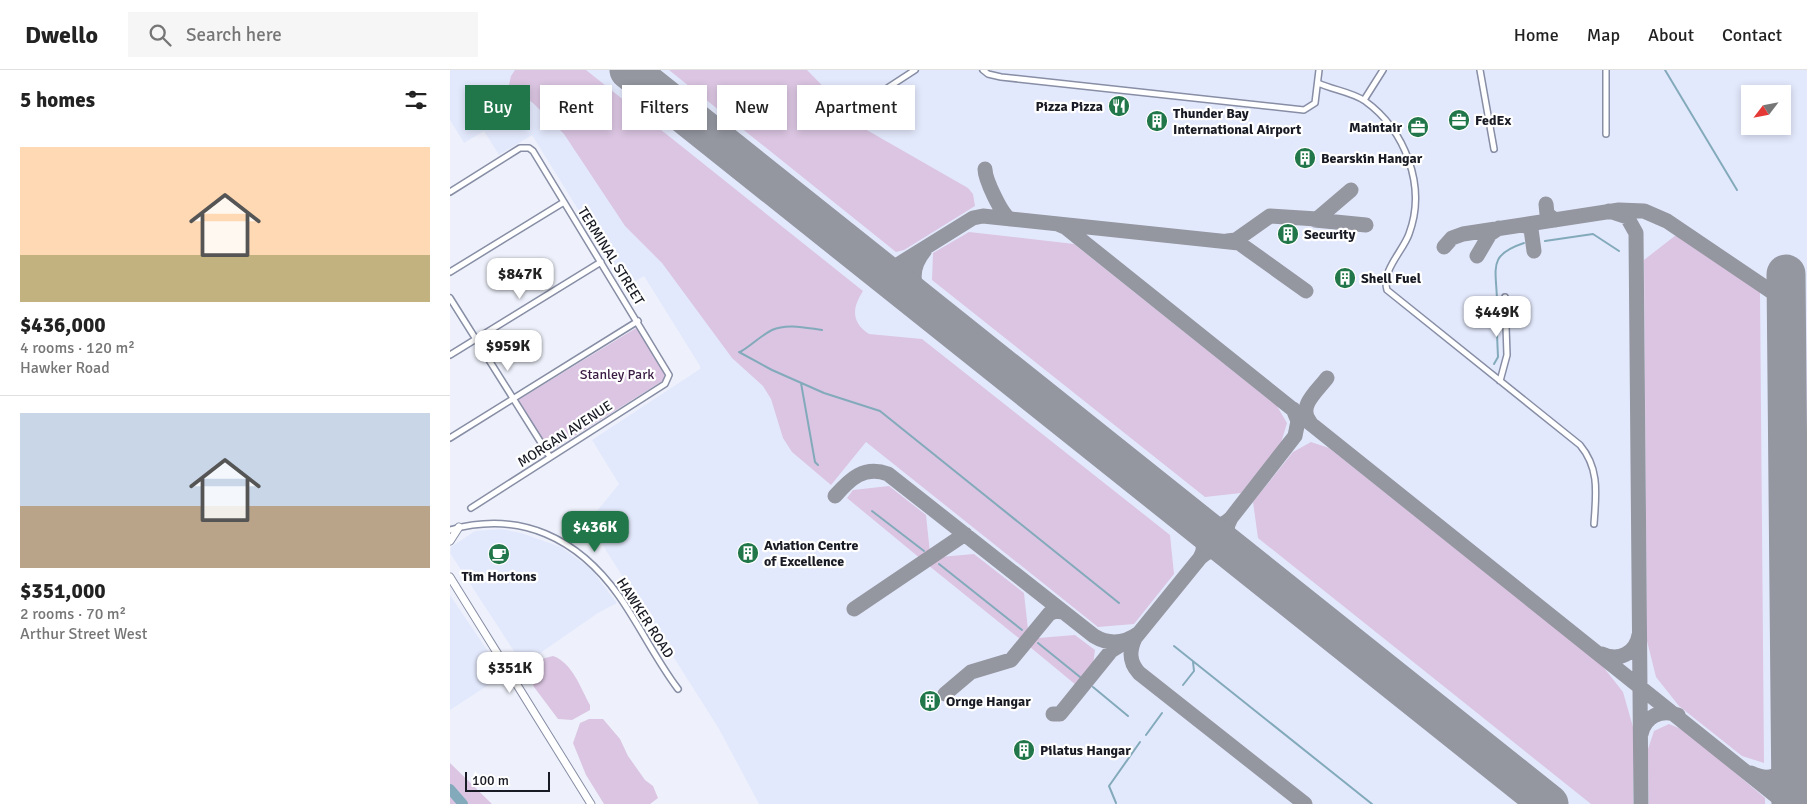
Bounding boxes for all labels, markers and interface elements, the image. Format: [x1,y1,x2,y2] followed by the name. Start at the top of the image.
[128,12,478,57] search box
[25,20,98,50] text: Dwello
[146,21,174,49] icon: search
[186,23,282,47] text: Search here
[1514,24,1559,46] text: Home
[1587,24,1620,46] text: Map
[1648,24,1694,46] text: About
[1722,24,1782,46] text: Contact
[465,85,530,130] chip: Buy
[540,85,612,130] chip: Rent
[622,85,707,130] chip: Filters
[717,85,787,130] chip: New
[797,85,915,130] chip: Apartment
[1741,85,1791,135] north arrow
[1741,85,1791,135] map controls
[402,86,430,114] icon: filters
[20,87,95,113] text: 5 homes
[1107,94,1131,118] restaurant icon: Pizza Pizza
[1036,98,1103,115] place label: Pizza Pizza
[1173,105,1302,138] place label: Thunder Bay International Airport
[1447,108,1471,132] office icon: FedEx
[1145,109,1169,133] building icon: Thunder Bay International Airport
[1475,112,1512,129] place label: FedEx
[1406,115,1430,139] office icon: Maintair
[1349,119,1402,136] place label: Maintair
[1293,146,1317,170] building icon: Bearskin Hangar
[1321,150,1423,167] place label: Bearskin Hangar
[180,180,270,270] icon: home
[574,204,648,308] street label: TERMINAL STREET
[1276,222,1300,246] building icon: Security
[1304,226,1355,243] place label: Security
[485,258,555,300] pin: $847K
[498,264,542,284] text: $847K
[1333,266,1357,290] building icon: Shell Fuel
[1361,270,1422,287] place label: Shell Fuel
[1462,296,1532,338] pin: $449K
[1475,302,1519,322] text: $449K
[20,312,106,338] text: $436,000
[473,330,543,372] pin: $959K
[486,336,530,356] text: $959K
[20,338,135,358] text: 4 rooms · 120 m²
[20,358,110,378] text: Hawker Road
[580,366,654,383] park label: Stanley Park
[514,397,616,471] street label: MORGAN AVENUE
[180,445,270,535] icon: home
[560,510,630,553] pin: $436K
[573,517,617,537] text: $436K
[764,537,858,570] place label: Aviation Centre of Excellence
[736,541,760,565] building icon: Aviation Centre of Excellence
[487,542,511,566] cafe icon: Tim Hortons
[461,568,537,585] place label: Tim Hortons
[613,575,677,661] street label: HAWKER ROAD
[20,578,106,604] text: $351,000
[20,604,126,624] text: 2 rooms · 70 m²
[20,624,147,644] text: Arthur Street West
[475,652,545,694] pin: $351K
[488,658,532,678] text: $351K
[918,689,942,713] building icon: Ornge Hangar
[946,693,1031,710] place label: Ornge Hangar
[1012,738,1036,762] building icon: Pilatus Hangar
[1040,742,1131,759] place label: Pilatus Hangar
[465,769,550,792] scale bar
[472,772,509,789] text: 100 m

